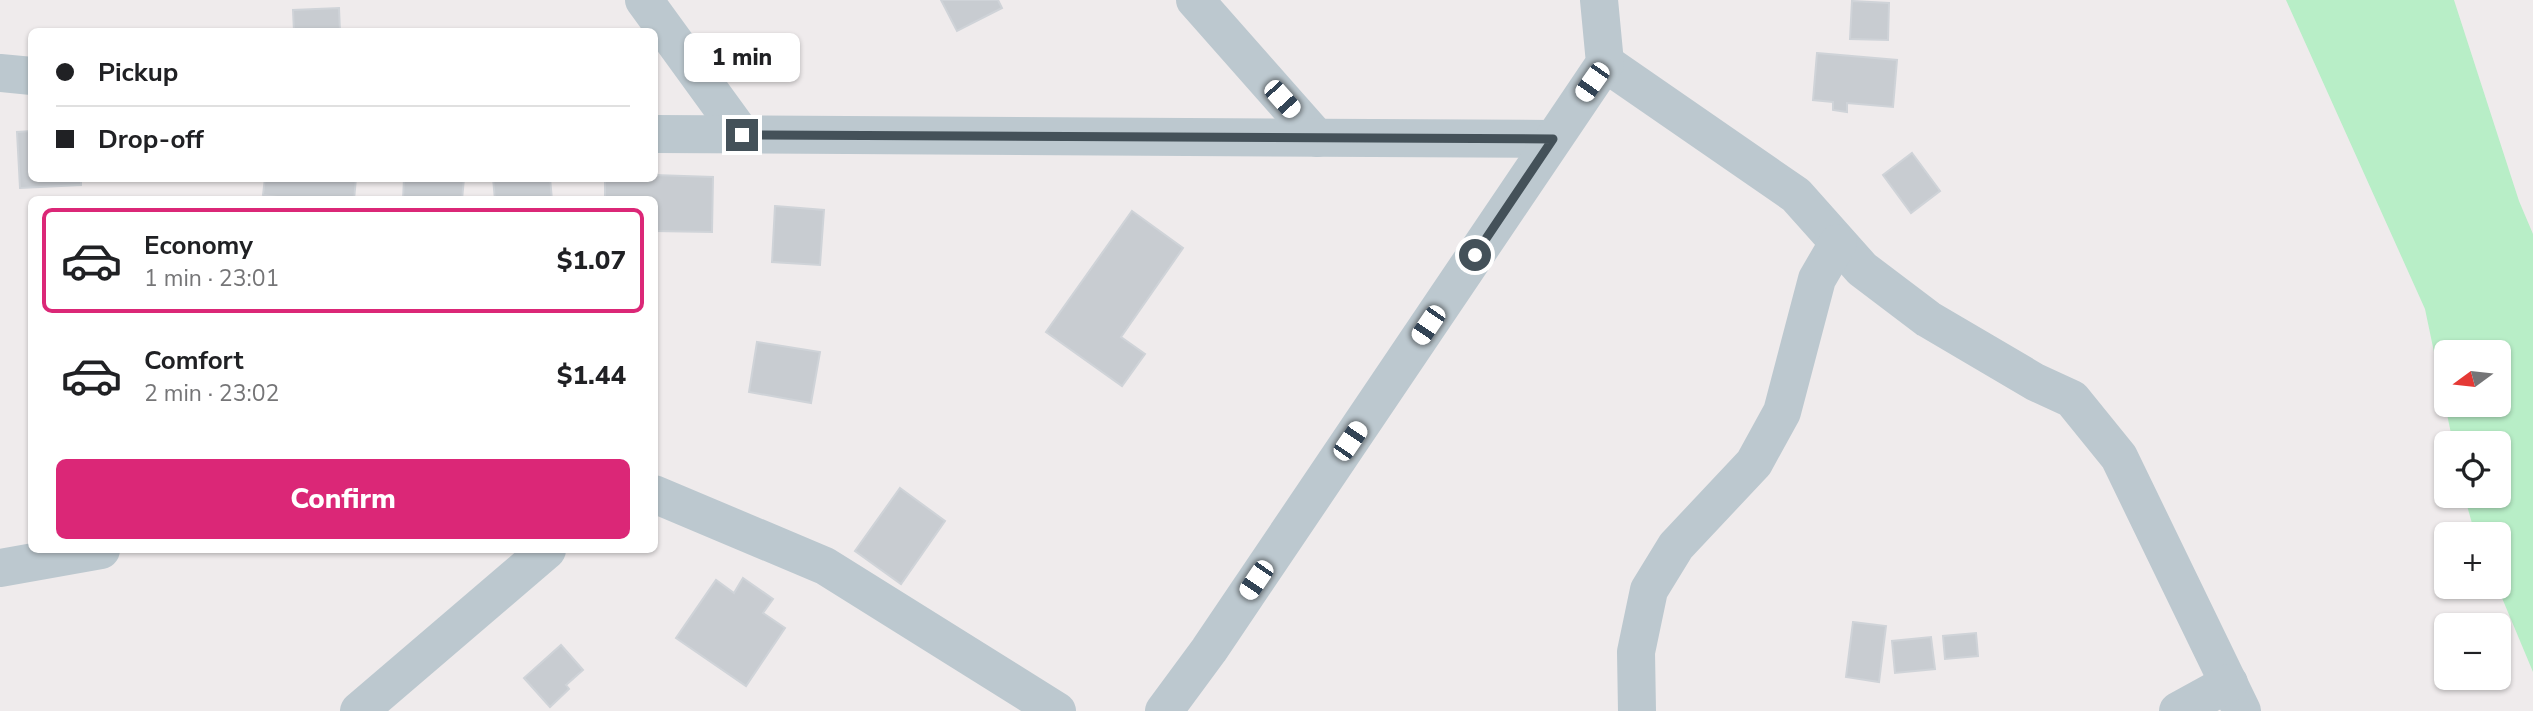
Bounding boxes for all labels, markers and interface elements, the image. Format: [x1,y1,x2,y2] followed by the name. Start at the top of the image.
[684,33,800,82] callout: 1 min
[712,42,772,73] text: 1 min
[98,55,178,90] text: Pickup
[1572,59,1613,105] car
[1261,76,1304,122] car
[726,119,758,151] route end
[98,122,204,157] text: Drop-off
[144,228,253,263] text: Economy
[60,229,123,292] icon: car
[1459,239,1491,271] route start
[557,243,626,278] text: $1.07
[144,263,279,294] text: 1 min · 23:01
[1408,302,1449,348] car
[2434,340,2511,416] north arrow
[2434,340,2511,690] map controls
[144,343,244,378] text: Comfort
[60,344,123,407] icon: car
[557,358,626,393] text: $1.44
[144,378,279,409] text: 2 min · 23:02
[1330,418,1371,464] car
[2434,431,2511,508] button: locate
[56,459,630,539] button: Confirm
[2434,522,2511,599] button: +
[1236,557,1277,603] car
[2434,613,2511,690] button: −

